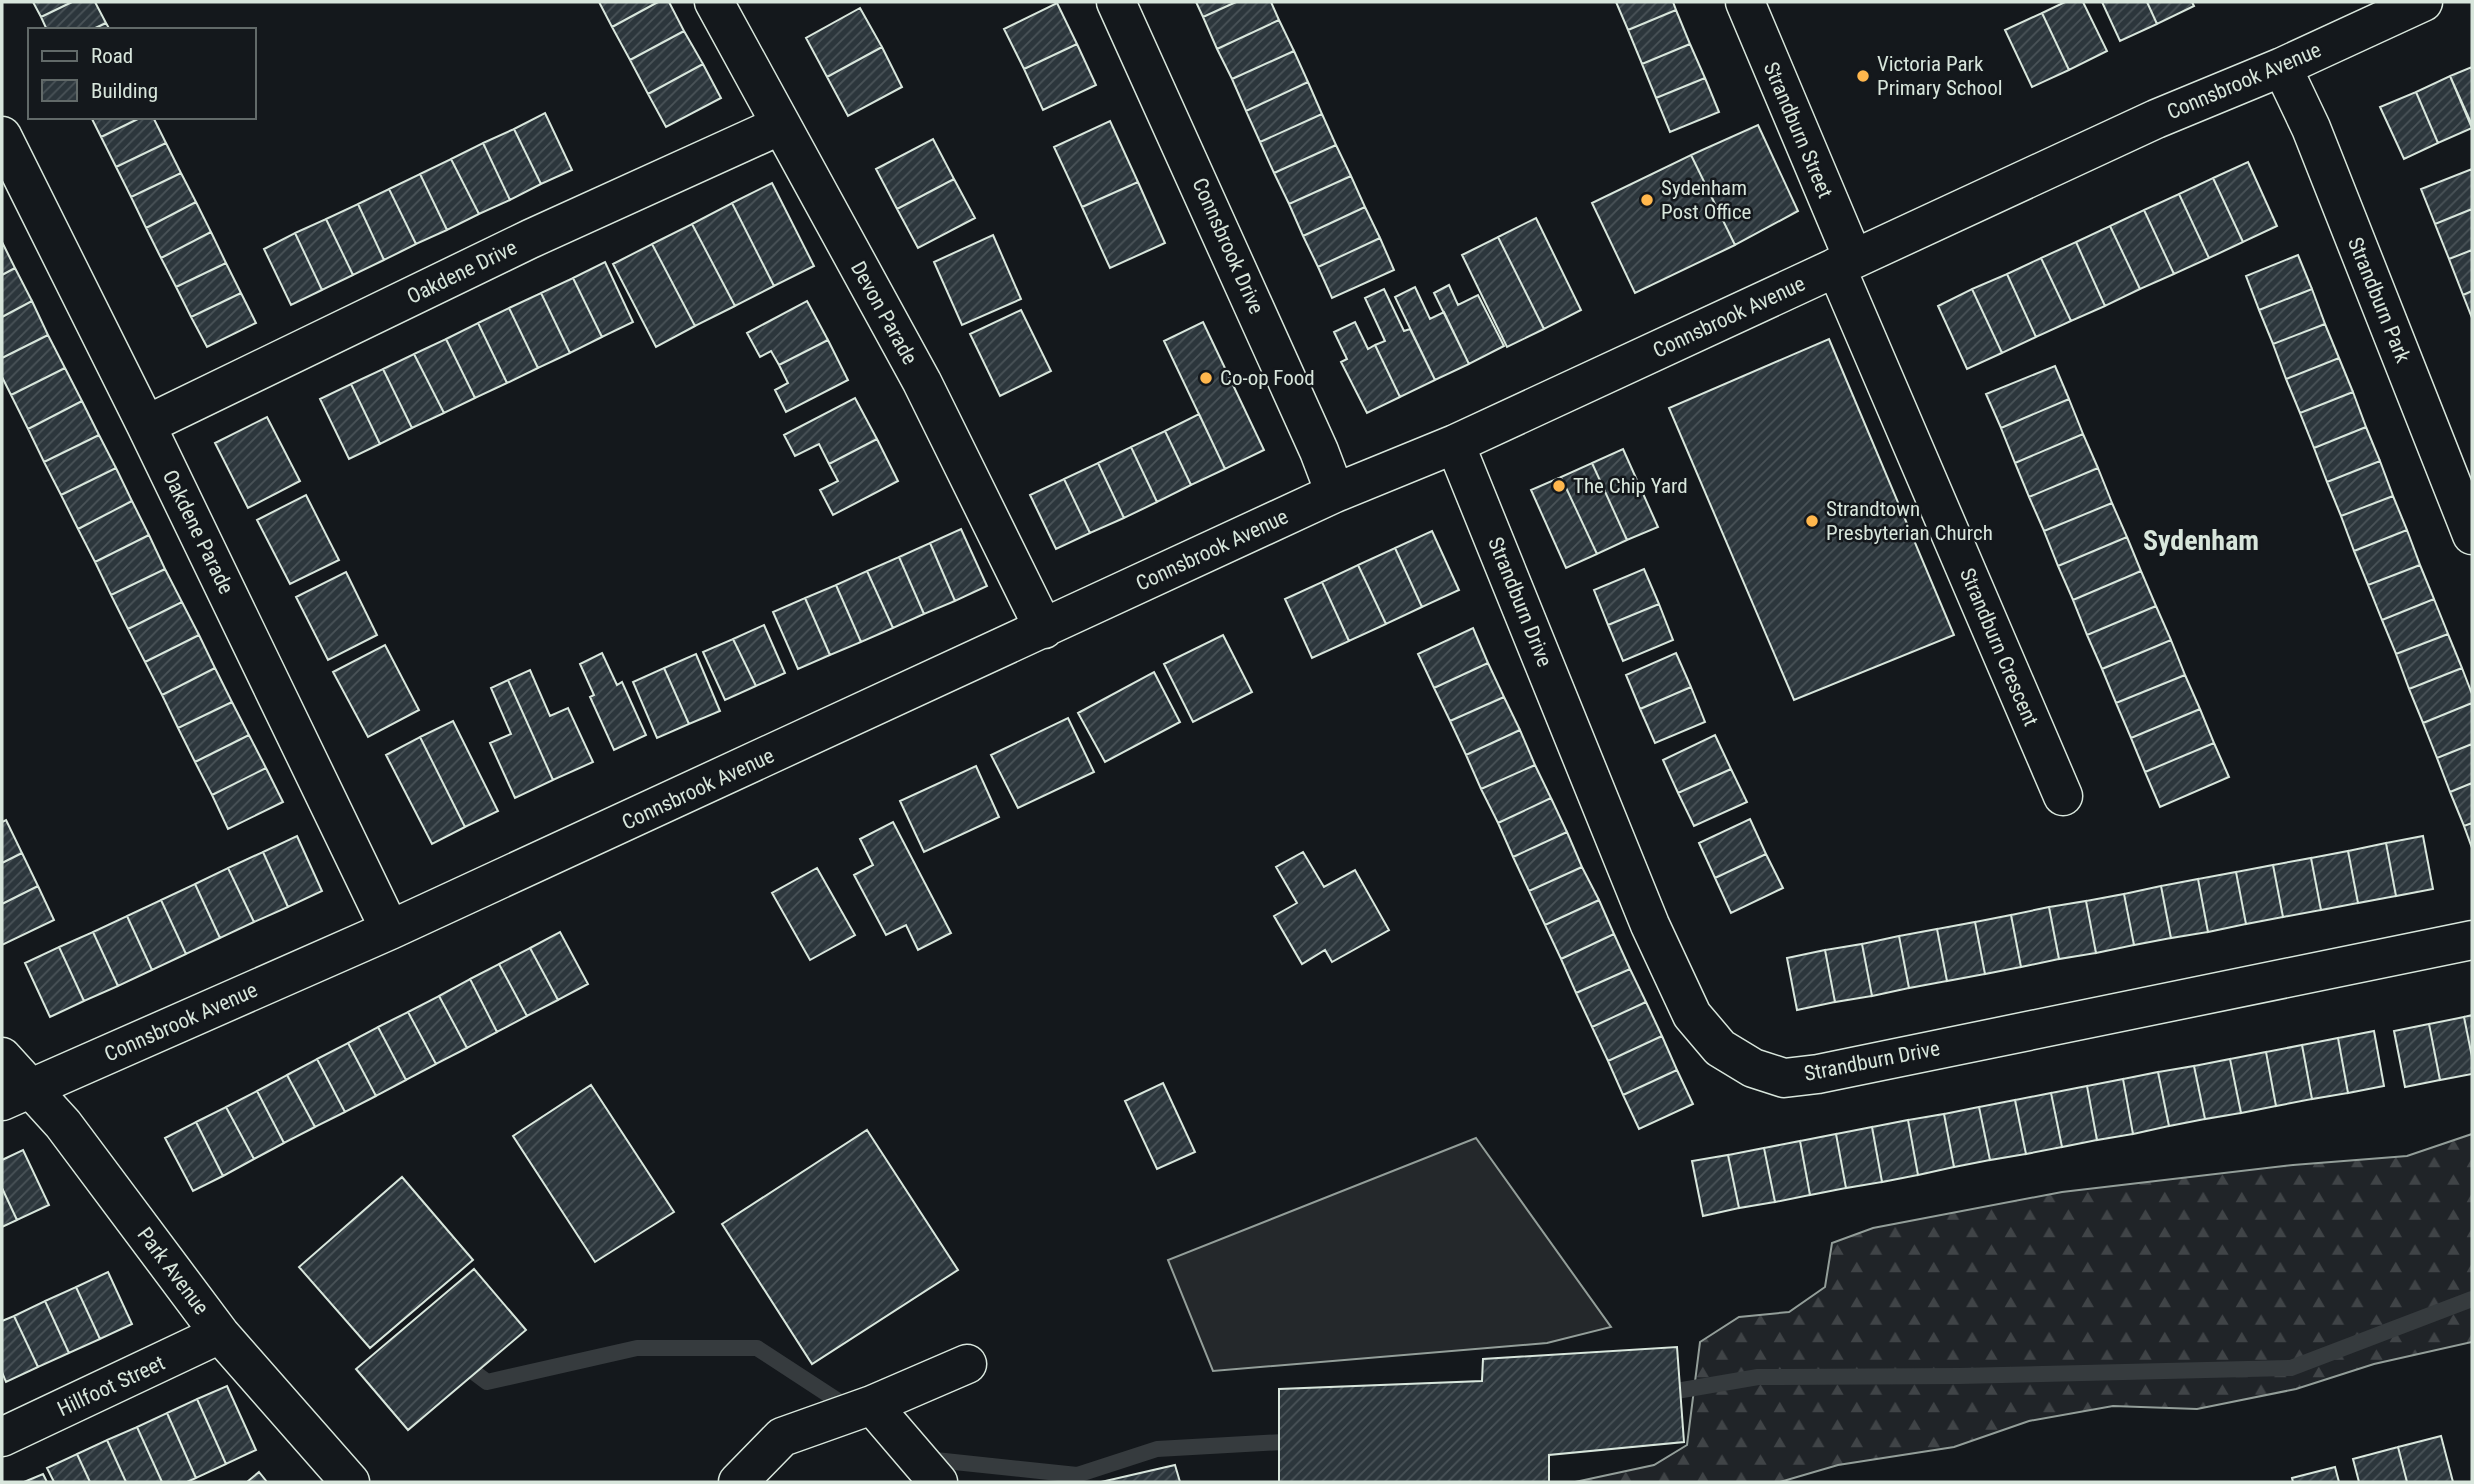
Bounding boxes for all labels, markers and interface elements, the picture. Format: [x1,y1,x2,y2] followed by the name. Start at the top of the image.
[28,28,256,119] legend
[2163,38,2325,124] street label: Connsbrook Avenue
[91,44,133,68] text: Road
[1877,52,2003,100] place label: Victoria Park Primary School
[1759,59,1837,201] street label: Strandburn Street
[1855,68,1871,84] marker: Victoria Park Primary School
[91,79,158,103] text: Building
[1187,174,1269,318] street label: Connsbrook Drive
[1661,176,1752,224] place label: Sydenham Post Office
[1639,192,1655,208] marker: Sydenham Post Office
[2343,234,2415,367] street label: Strandburn Park
[403,235,521,309] street label: Oakdene Drive
[846,257,922,369] street label: Devon Parade
[1649,271,1809,363] street label: Connsbrook Avenue
[1220,366,1315,390] place label: Co-op Food
[1198,370,1214,386] marker: Co-op Food
[158,466,238,598] street label: Oakdene Parade
[1573,474,1688,498] place label: The Chip Yard
[1551,478,1567,494] marker: The Chip Yard
[1826,497,1993,545] place label: Strandtown Presbyterian Church
[1132,504,1292,596] street label: Connsbrook Avenue
[1804,513,1820,529] marker: Strandtown Presbyterian Church
[2143,524,2259,557] district label: Sydenham
[1483,534,1557,670] street label: Strandburn Drive
[1955,564,2043,730] street label: Strandburn Crescent
[618,743,778,835] street label: Connsbrook Avenue
[101,977,261,1066] street label: Connsbrook Avenue
[1802,1036,1942,1086] street label: Strandburn Drive
[133,1223,214,1319] street label: Park Avenue
[54,1351,168,1421] street label: Hillfoot Street

